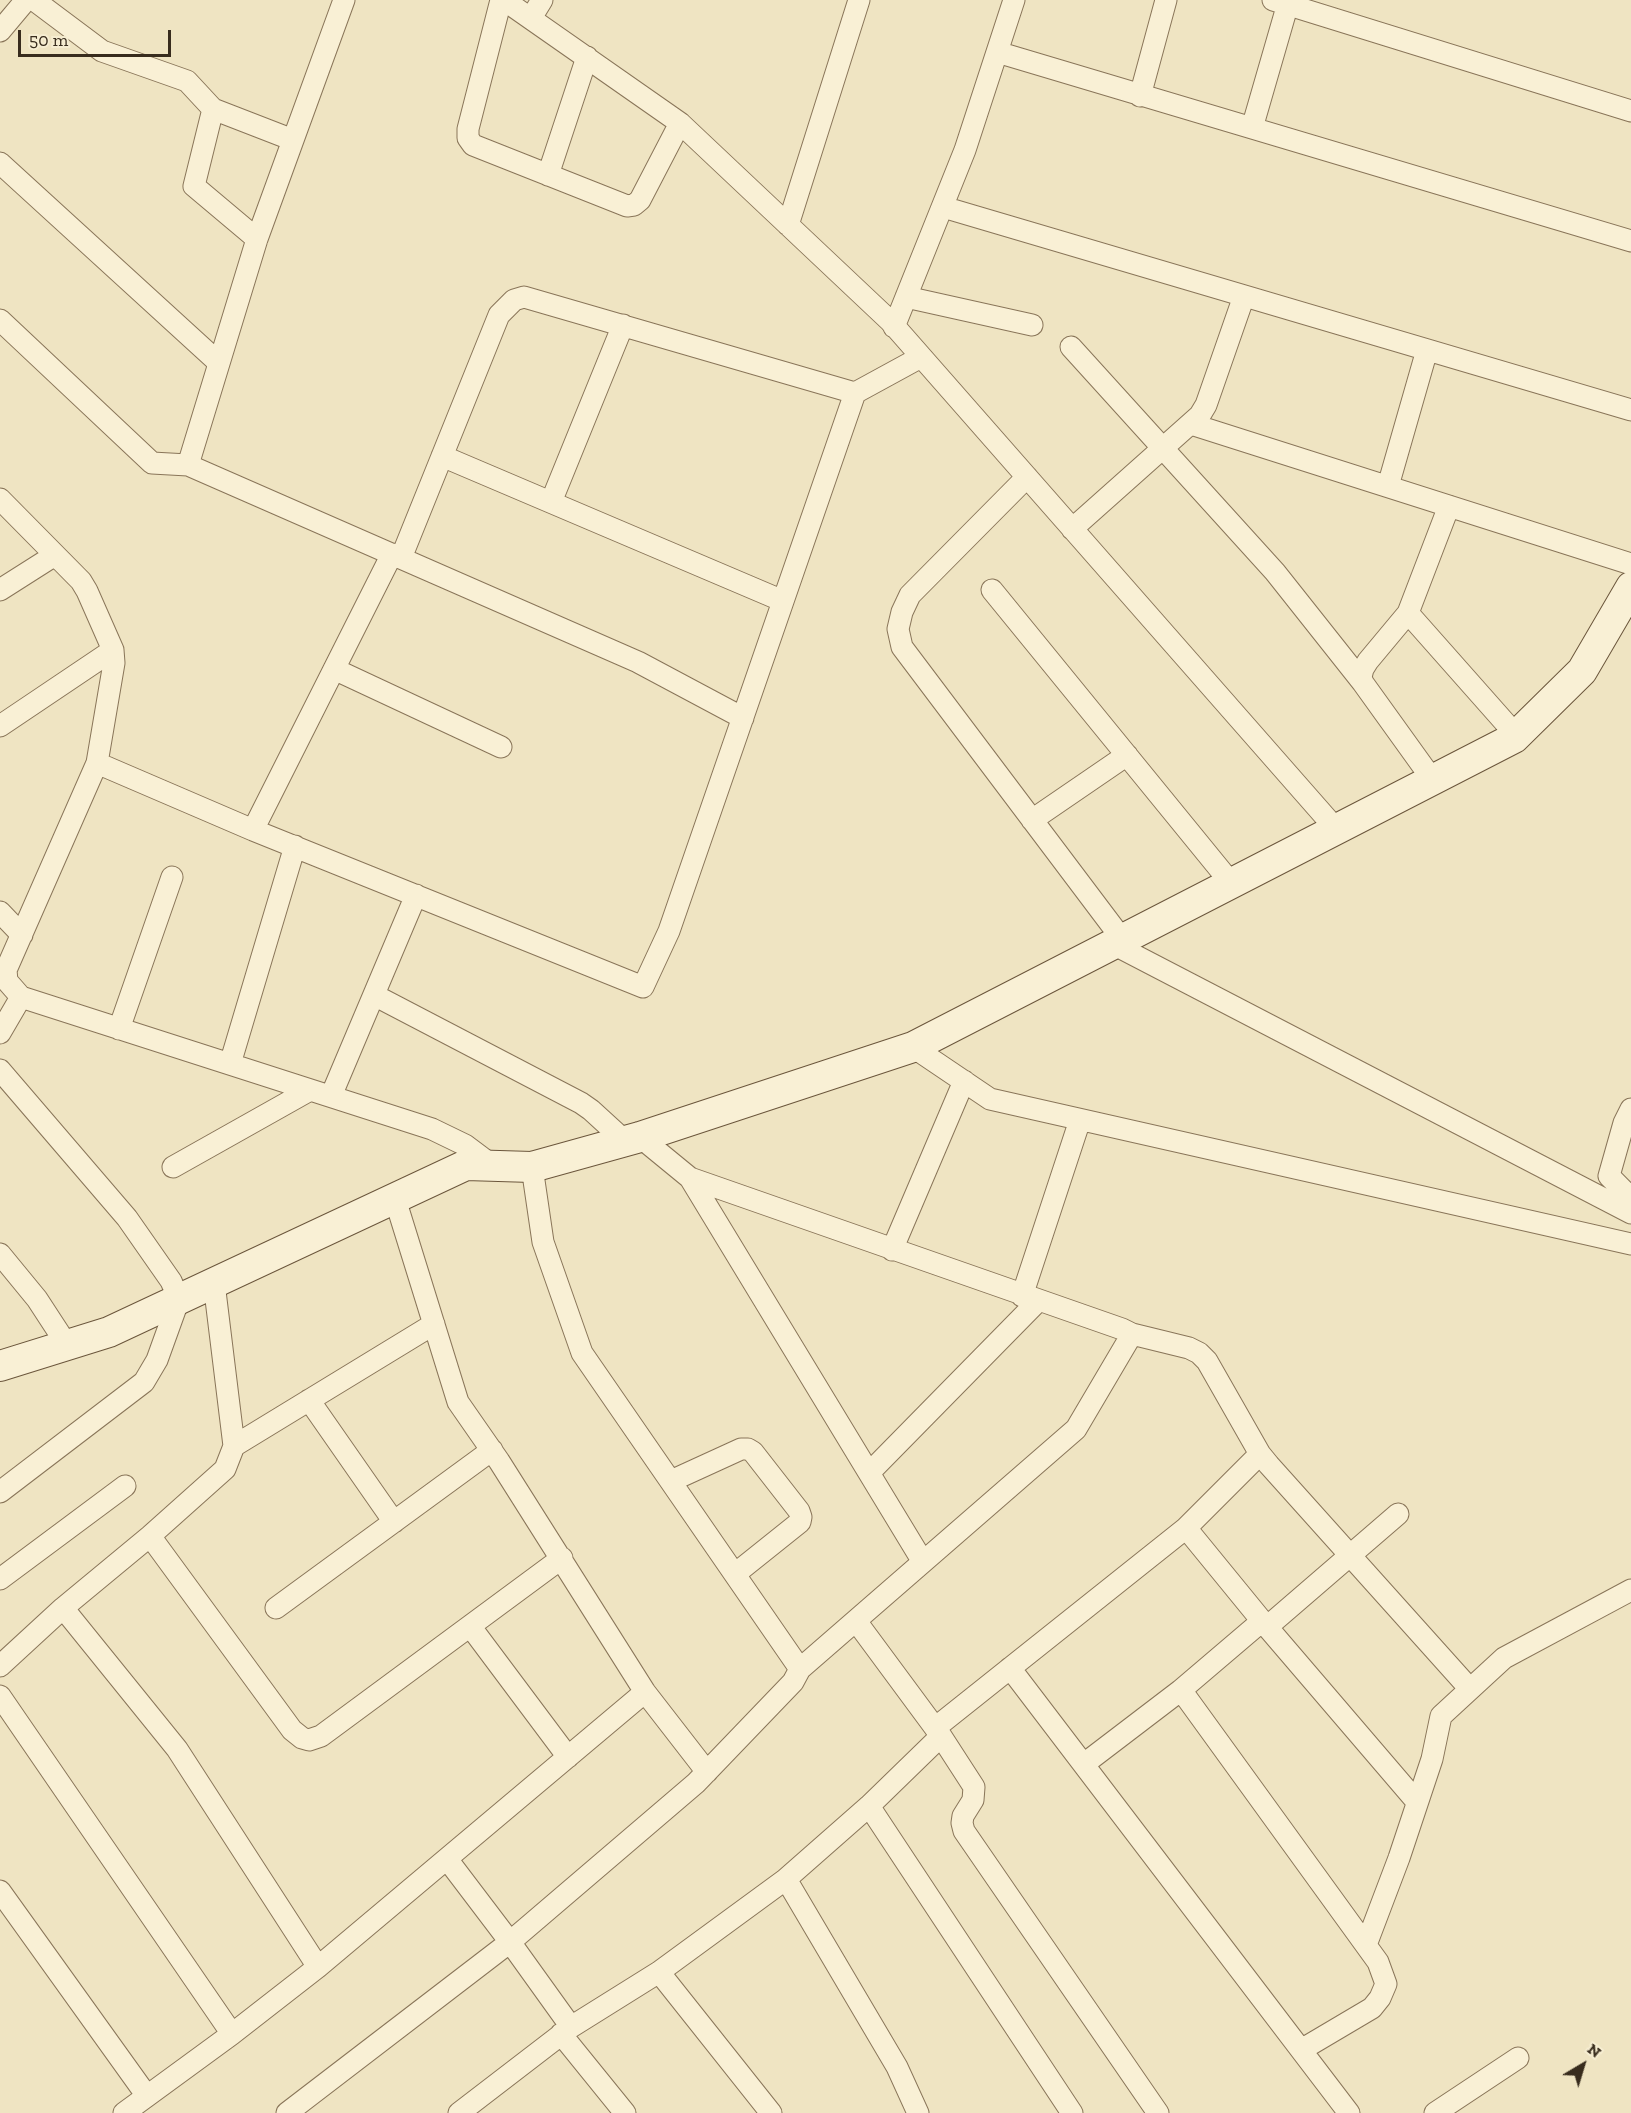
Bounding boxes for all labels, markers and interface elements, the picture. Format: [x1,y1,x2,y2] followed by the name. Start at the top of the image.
[21,18,174,56] scale bar
[29,29,68,51] text: 50 m
[1553,2035,1613,2095] north arrow
[1584,2039,1605,2062] text: N

